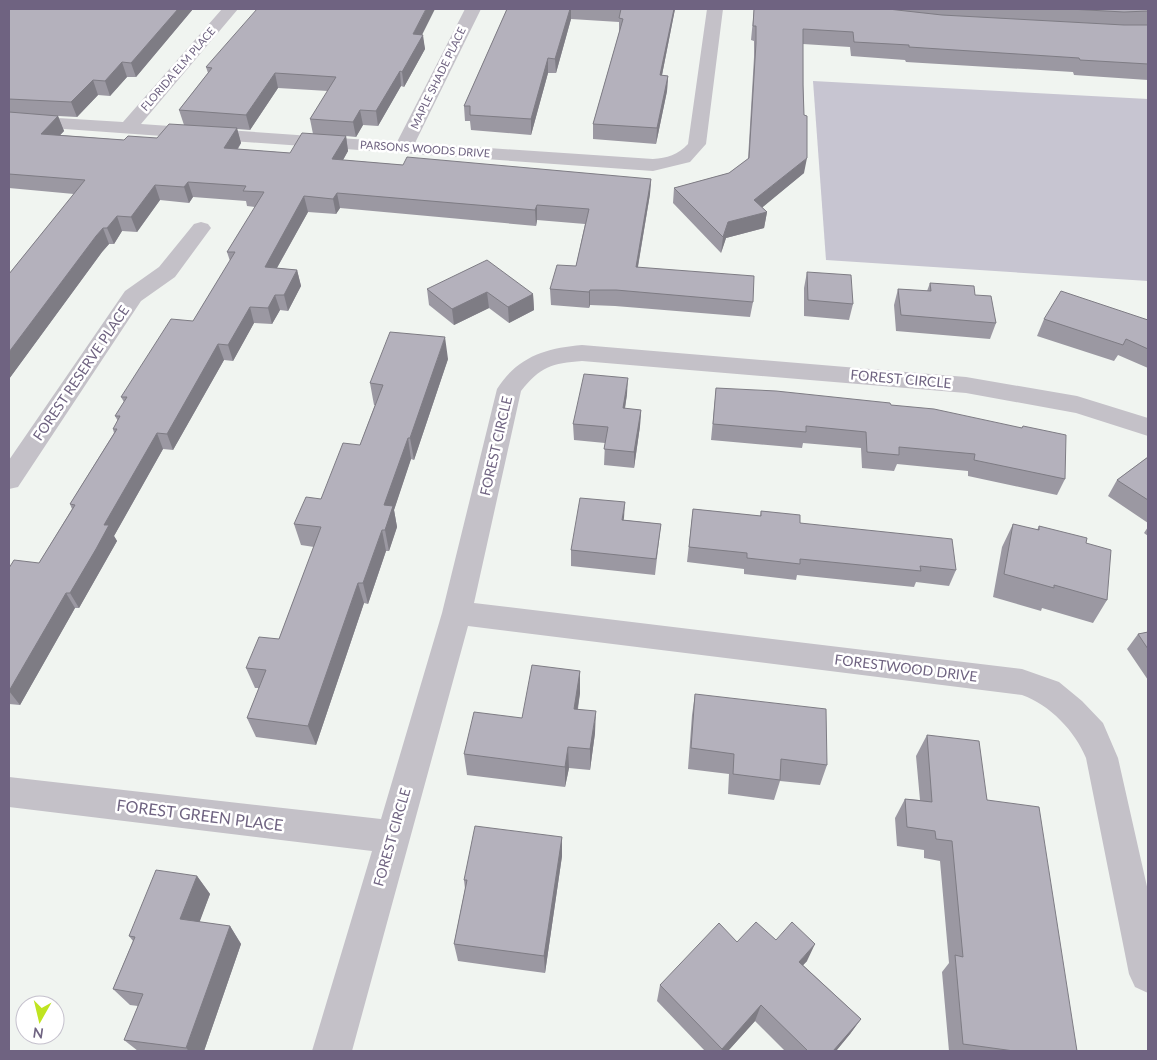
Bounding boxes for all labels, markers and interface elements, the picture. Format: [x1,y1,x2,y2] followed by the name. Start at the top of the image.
[138,24,217,113] street label: FLORIDA ELM PLACE
[407,25,468,131] street label: MAPLE SHADE PLACE
[360,137,491,160] street label: PARSONS WOODS DRIVE
[29,302,132,444] street label: FOREST RESERVE PLACE
[850,366,952,391] street label: FOREST CIRCLE
[476,395,515,497] street label: FOREST CIRCLE
[834,650,978,685] street label: FORESTWOOD DRIVE
[369,786,414,888] street label: FOREST CIRCLE
[116,795,284,834] street label: FOREST GREEN PLACE
[15,995,65,1045] north arrow
[32,1024,45,1043] text: N

